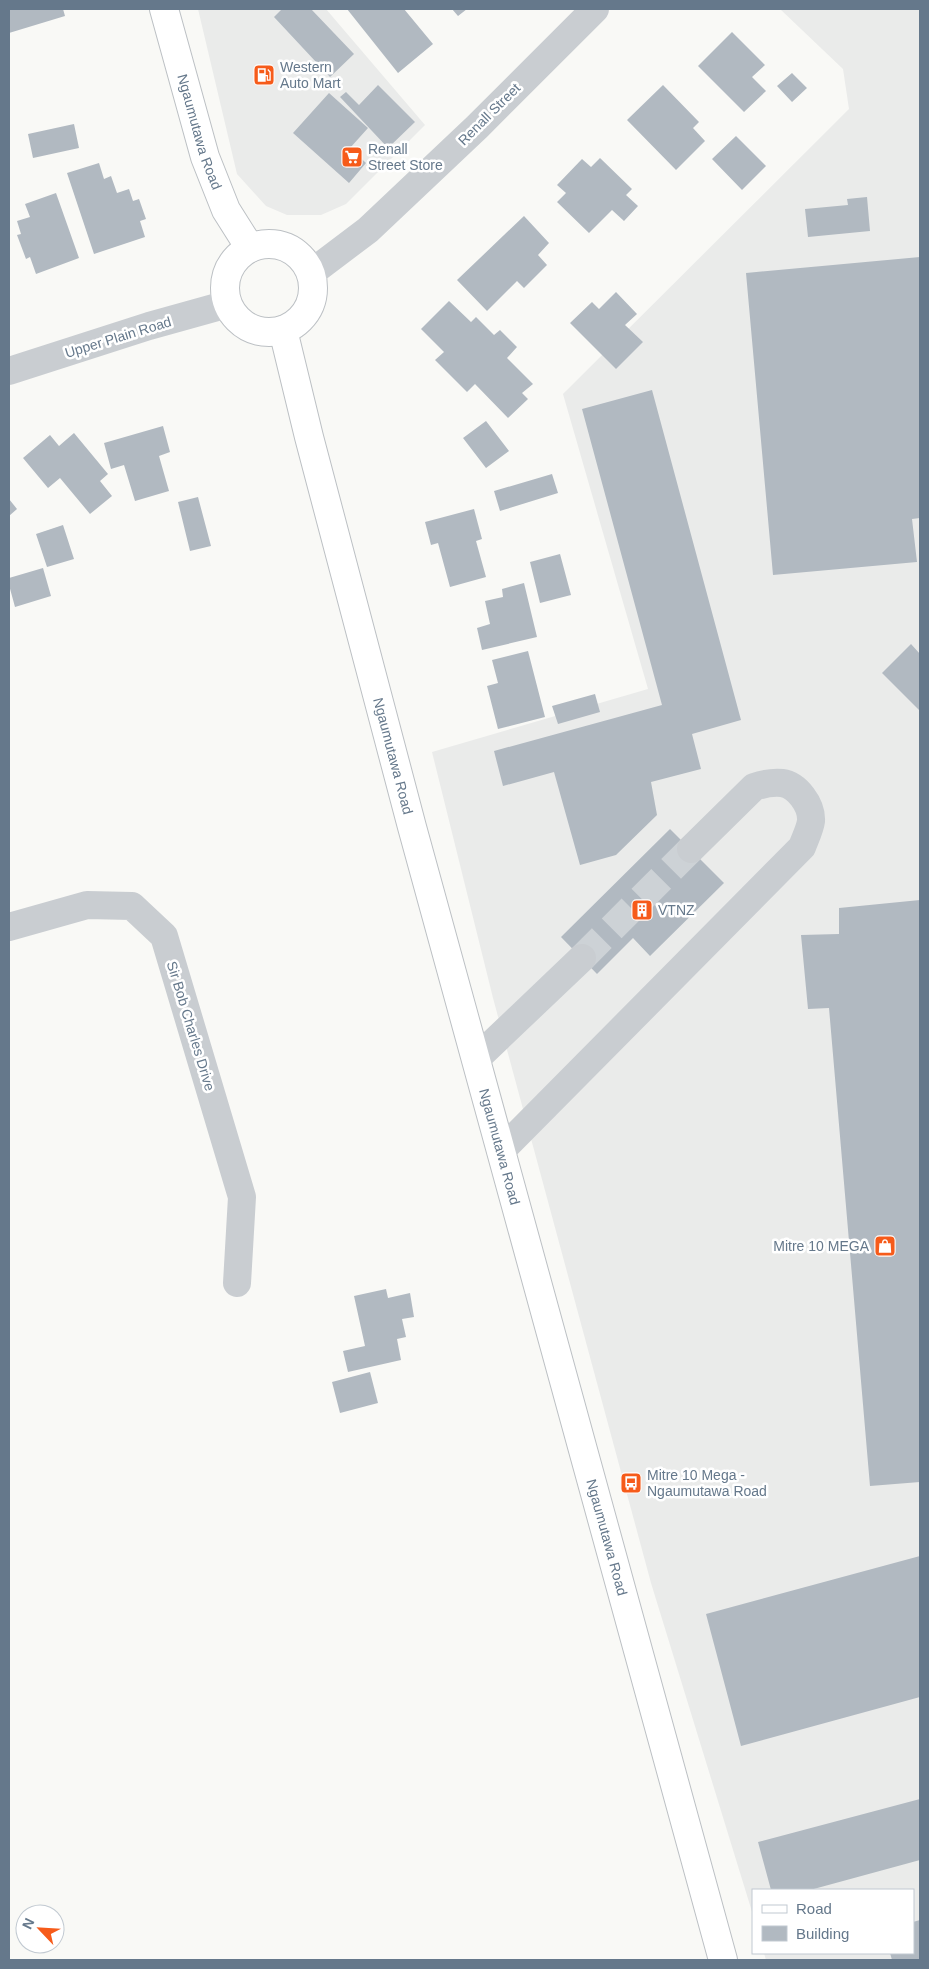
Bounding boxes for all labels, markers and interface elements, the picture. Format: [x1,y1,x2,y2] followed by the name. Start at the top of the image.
[280,59,341,91] place label: Western Auto Mart
[252,63,276,87] fuel station icon: Western Auto Mart
[174,72,225,192] street label: Ngaumutawa Road
[455,80,523,148] street label: Renall Street
[368,141,443,173] place label: Renall Street Store
[340,145,364,169] supermarket icon: Renall Street Store
[63,313,173,361] street label: Upper Plain Road
[370,696,416,816] street label: Ngaumutawa Road
[630,898,654,922] building icon: VTNZ
[658,902,695,918] place label: VTNZ
[164,959,218,1093] street label: Sir Bob Charles Drive
[476,1087,523,1207] street label: Ngaumutawa Road
[873,1234,897,1258] shop icon: Mitre 10 MEGA
[773,1238,870,1254] place label: Mitre 10 MEGA
[647,1467,767,1499] place label: Mitre 10 Mega - Ngaumutawa Road
[619,1471,643,1495] bus stop icon: Mitre 10 Mega - Ngaumutawa Road
[583,1477,631,1597] street label: Ngaumutawa Road
[752,1889,914,1954] legend
[796,1900,832,1917] text: Road
[15,1904,65,1954] north arrow
[19,1916,38,1931] text: N
[796,1925,849,1942] text: Building

